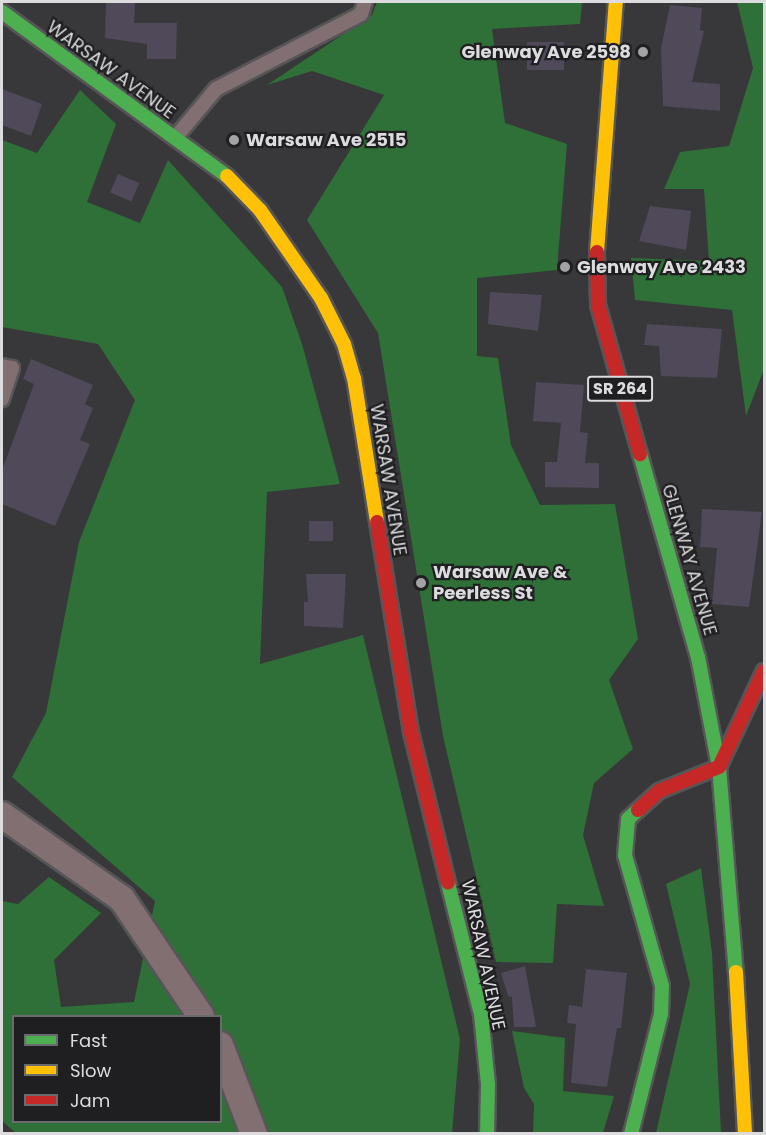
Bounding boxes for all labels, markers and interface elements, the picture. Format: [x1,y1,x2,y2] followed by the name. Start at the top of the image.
[43,16,179,124] street label: WARSAW AVENUE
[462,41,631,63] place label: Glenway Ave 2598
[636,45,650,59] marker: Glenway Ave 2598
[246,129,406,151] place label: Warsaw Ave 2515
[227,133,241,147] marker: Warsaw Ave 2515
[577,256,746,278] place label: Glenway Ave 2433
[558,260,572,274] marker: Glenway Ave 2433
[587,376,653,402] road number: SR 264
[365,403,411,557] street label: WARSAW AVENUE
[657,482,721,638] street label: GLENWAY AVENUE
[433,562,567,604] place label: Warsaw Ave & Peerless St
[414,576,428,590] marker: Warsaw Ave & Peerless St
[457,878,509,1032] street label: WARSAW AVENUE
[12,1015,222,1123] legend
[70,1028,107,1053] text: Fast
[70,1058,111,1083] text: Slow
[70,1088,110,1113] text: Jam

